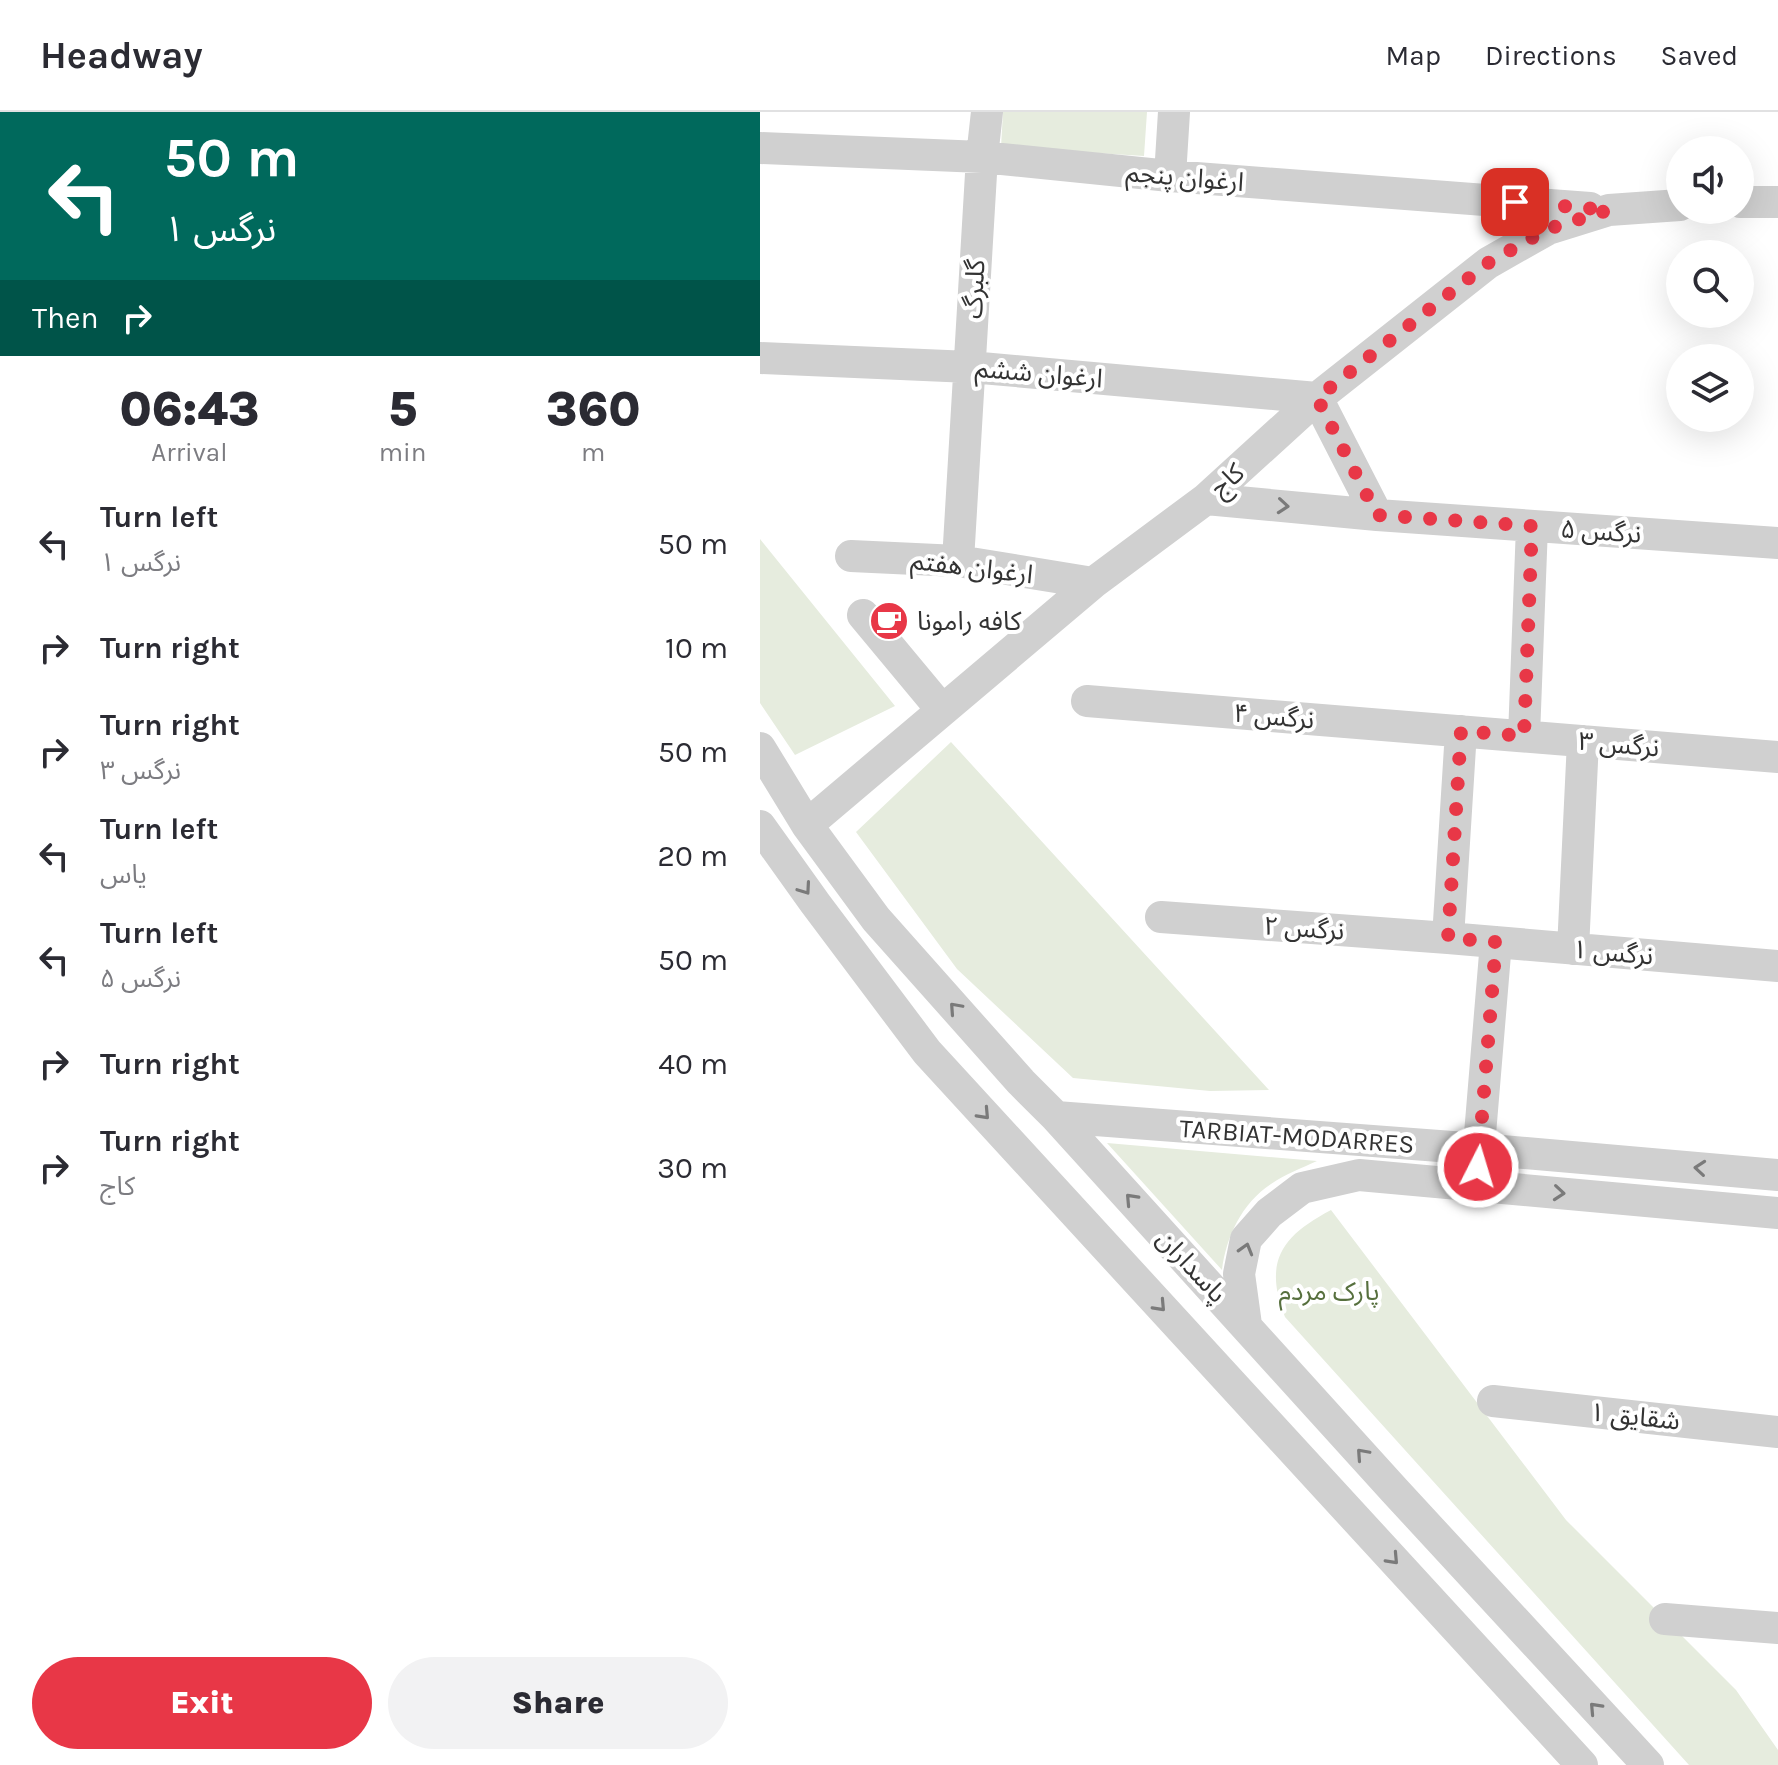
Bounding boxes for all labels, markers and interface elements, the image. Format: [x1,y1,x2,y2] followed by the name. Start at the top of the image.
[40,33,203,78] text: Headway
[1386,39,1441,72] text: Map
[1485,39,1617,72] text: Directions
[1661,39,1738,72] text: Saved
[164,125,299,190] text: 50 m
[1666,136,1754,432] map controls
[1666,136,1754,224] button: sound
[32,144,136,248] icon: left
[1124,157,1245,202] street label: ارغوان پنجم
[1481,168,1549,236] pin
[1493,180,1537,224] icon: arrive
[164,208,276,250] text: نرگس ۱
[1666,240,1754,328] button: search
[957,258,992,320] street label: گلبرگ
[115,296,159,340] icon: right
[32,300,99,336] text: Then
[1666,344,1754,432] button: layers
[974,352,1104,398] street label: ارغوان ششم
[119,381,259,437] text: 06:43
[388,381,417,437] text: 5
[546,381,641,437] text: 360
[151,437,227,468] text: Arrival
[379,437,427,468] text: min
[581,437,605,468] text: m
[1204,457,1253,506] street label: کاج
[1277,497,1290,514] one-way arrow
[100,499,218,535] text: Turn left
[1559,513,1642,550] street label: ۵ نرگس
[32,522,76,566] icon: left
[658,526,728,562] text: 50 m
[909,545,1035,594] street label: ارغوان هفتم
[100,547,181,578] text: نرگس ۱
[868,600,910,642] cafe icon: کافه رامونا
[917,606,1022,637] place label: کافه رامونا
[32,626,76,670] icon: right
[100,630,240,666] text: Turn right
[665,630,728,666] text: 10 m
[1232,698,1316,735] street label: نرگس ۴
[100,707,240,743] text: Turn right
[1577,726,1661,763] street label: نرگس ۳
[32,730,76,774] icon: right
[658,734,728,770] text: 50 m
[100,755,181,786] text: نرگس ۳
[100,811,218,847] text: Turn left
[32,834,76,878] icon: left
[658,838,728,874] text: 20 m
[100,859,147,890] text: یاس
[795,881,810,895] one-way arrow
[1262,910,1345,947] street label: نرگس ۲
[100,915,218,951] text: Turn left
[1571,934,1655,971] street label: نرگس ۱
[32,938,76,982] icon: left
[658,942,728,978] text: 50 m
[100,963,181,994] text: ۵ نرگس
[951,1002,965,1017] one-way arrow
[32,1042,76,1086] icon: right
[100,1046,240,1082] text: Turn right
[658,1046,728,1082] text: 40 m
[975,1105,989,1120] one-way arrow
[1179,1113,1415,1160] street label: TARBIAT-MODARRES
[100,1123,240,1159] text: Turn right
[1436,1125,1520,1209] position arrow
[32,1146,76,1190] icon: right
[657,1150,728,1186] text: 30 m
[1693,1160,1706,1177] one-way arrow
[100,1171,135,1202] text: کاج
[1553,1184,1566,1201] one-way arrow
[1126,1194,1141,1209] one-way arrow
[1149,1223,1233,1310] street label: پاسداران
[1236,1243,1253,1256] one-way arrow
[1279,1276,1379,1311] park label: پارک مردم
[1151,1296,1165,1311] one-way arrow
[1588,1396,1682,1437] street label: شقایق ۱
[1357,1449,1372,1464] one-way arrow
[1383,1550,1398,1564] one-way arrow
[32,1657,372,1749] button: Exit
[388,1657,728,1749] button: Share
[1590,1702,1604,1717] one-way arrow

